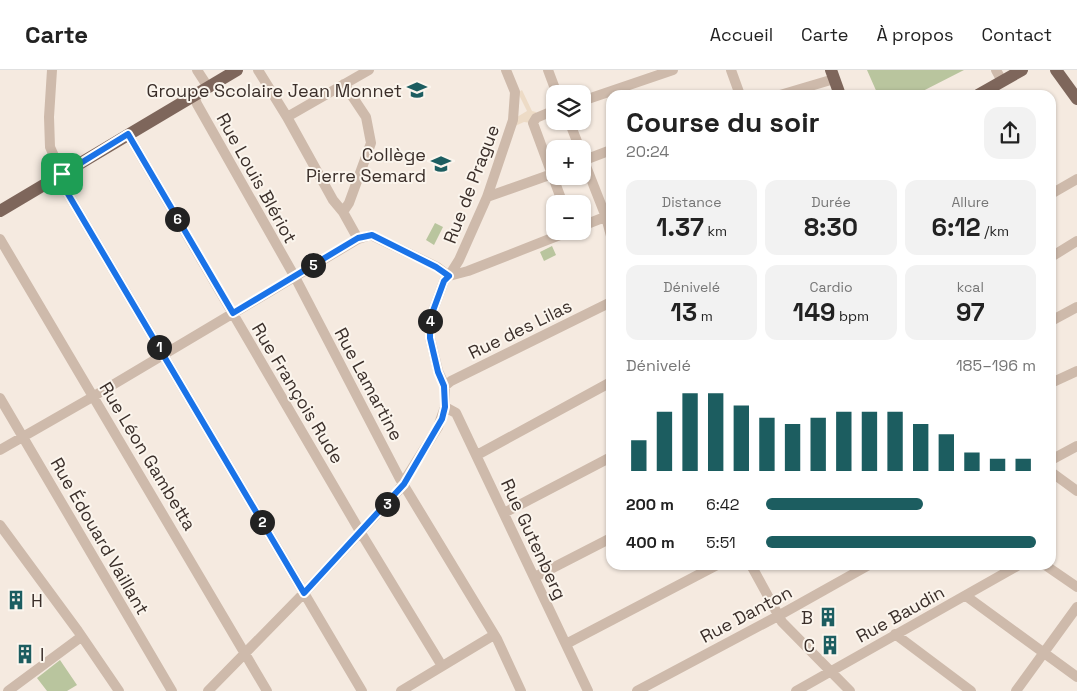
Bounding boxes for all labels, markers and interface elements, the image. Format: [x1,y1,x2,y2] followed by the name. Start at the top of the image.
[25,19,88,50] text: Carte
[710,23,773,46] text: Accueil
[801,23,848,46] text: Carte
[876,23,954,46] text: À propos
[982,23,1052,46] text: Contact
[147,79,402,102] place label: Groupe Scolaire Jean Monnet
[406,79,428,101] school or university icon: Groupe Scolaire Jean Monnet
[546,85,591,240] map controls
[546,85,591,130] button: layers
[626,104,820,140] text: Course du soir
[984,107,1036,159] button: share
[212,109,302,247] street label: Rue Louis Blériot
[438,121,504,247] street label: Rue de Prague
[546,140,591,185] button: +
[626,141,669,162] text: 20:24
[306,143,426,187] place label: Collège Pierre Semard
[41,153,83,195] pin
[430,153,452,175] school or university icon: Collège Pierre Semard
[48,160,76,188] icon: arrive
[662,193,721,211] text: Distance
[811,193,851,211] text: Durée
[952,193,989,211] text: Allure
[546,195,591,240] button: −
[164,206,190,232] pin: 6
[173,210,182,228] text: 6
[656,211,704,243] text: 1.37
[804,211,858,243] text: 8:30
[932,211,981,243] text: 6:12
[704,222,727,240] text: km
[981,222,1009,240] text: /km
[300,252,326,278] pin: 5
[309,256,318,274] text: 5
[663,278,720,296] text: Dénivelé
[809,278,853,296] text: Cardio
[957,278,984,296] text: kcal
[464,294,576,364] street label: Rue des Lilas
[671,296,697,328] text: 13
[793,296,835,328] text: 149
[956,296,985,328] text: 97
[697,307,713,325] text: m
[835,307,869,325] text: bpm
[418,308,442,334] pin: 4
[426,312,435,330] text: 4
[247,318,349,468] street label: Rue François Rude
[330,323,408,445] street label: Rue Lamartine
[146,334,172,360] pin: 1
[156,338,163,356] text: 1
[626,355,691,376] text: Dénivelé
[956,355,1036,376] text: 185–196 m
[95,378,201,534] street label: Rue Léon Gambetta
[46,453,154,619] street label: Rue Édouard Vaillant
[496,475,572,603] street label: Rue Gutenberg
[374,492,400,516] pin: 3
[626,494,674,515] text: 200 m
[706,494,740,515] text: 6:42
[383,495,392,513] text: 3
[250,510,274,534] pin: 2
[258,513,267,531] text: 2
[626,532,675,553] text: 400 m
[706,532,736,553] text: 5:51
[696,580,796,648] street label: Rue Danton
[852,580,948,648] street label: Rue Baudin
[5,589,27,611] building icon: H
[31,589,43,612] place label: H
[801,606,813,629] place label: B
[817,606,839,628] building icon: B
[803,634,815,657] place label: C
[819,634,841,656] building icon: C
[14,643,36,665] building icon: I
[40,643,44,666] place label: I

